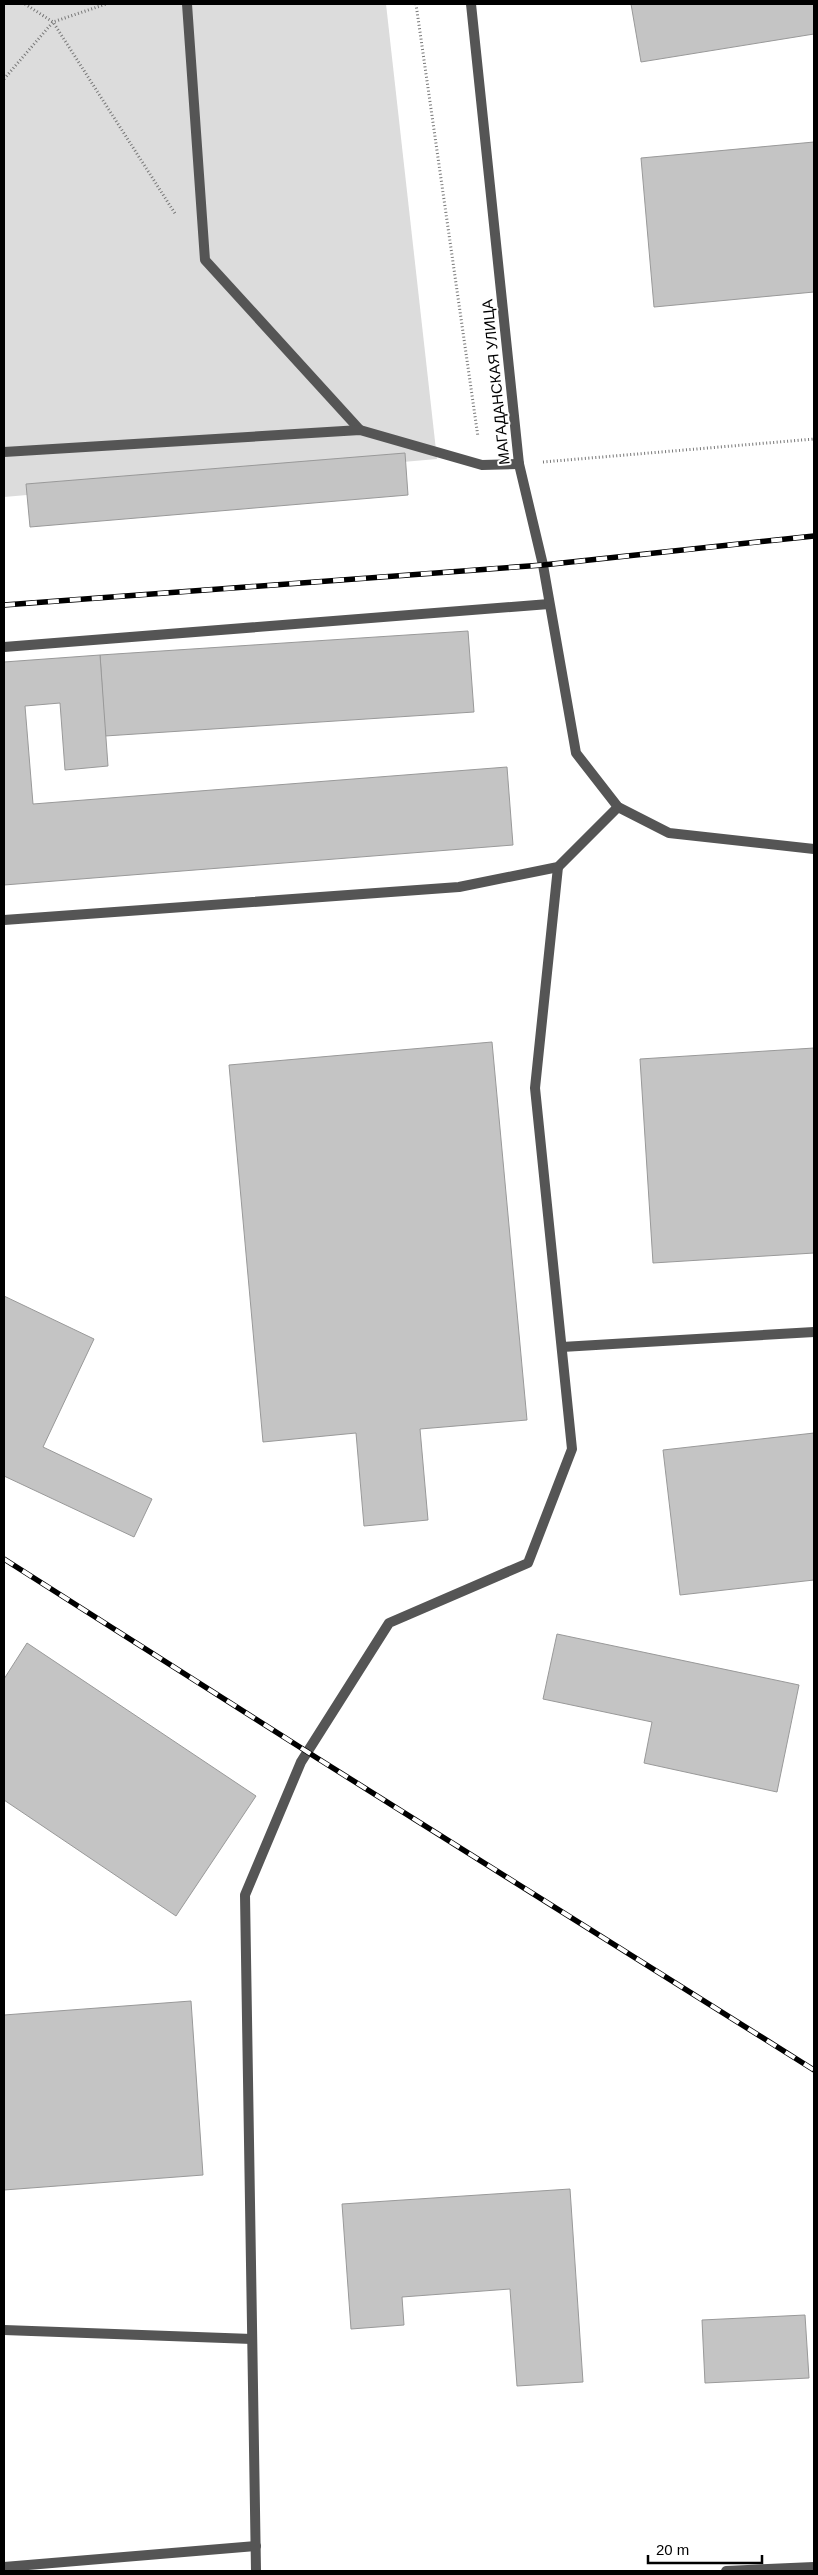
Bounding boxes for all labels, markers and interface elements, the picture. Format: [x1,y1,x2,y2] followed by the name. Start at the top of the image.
[478,298,513,466] street label: МАГАДАНСКАЯ УЛИЦА
[648,2532,762,2564] scale bar
[656,2541,689,2558] text: 20 m

